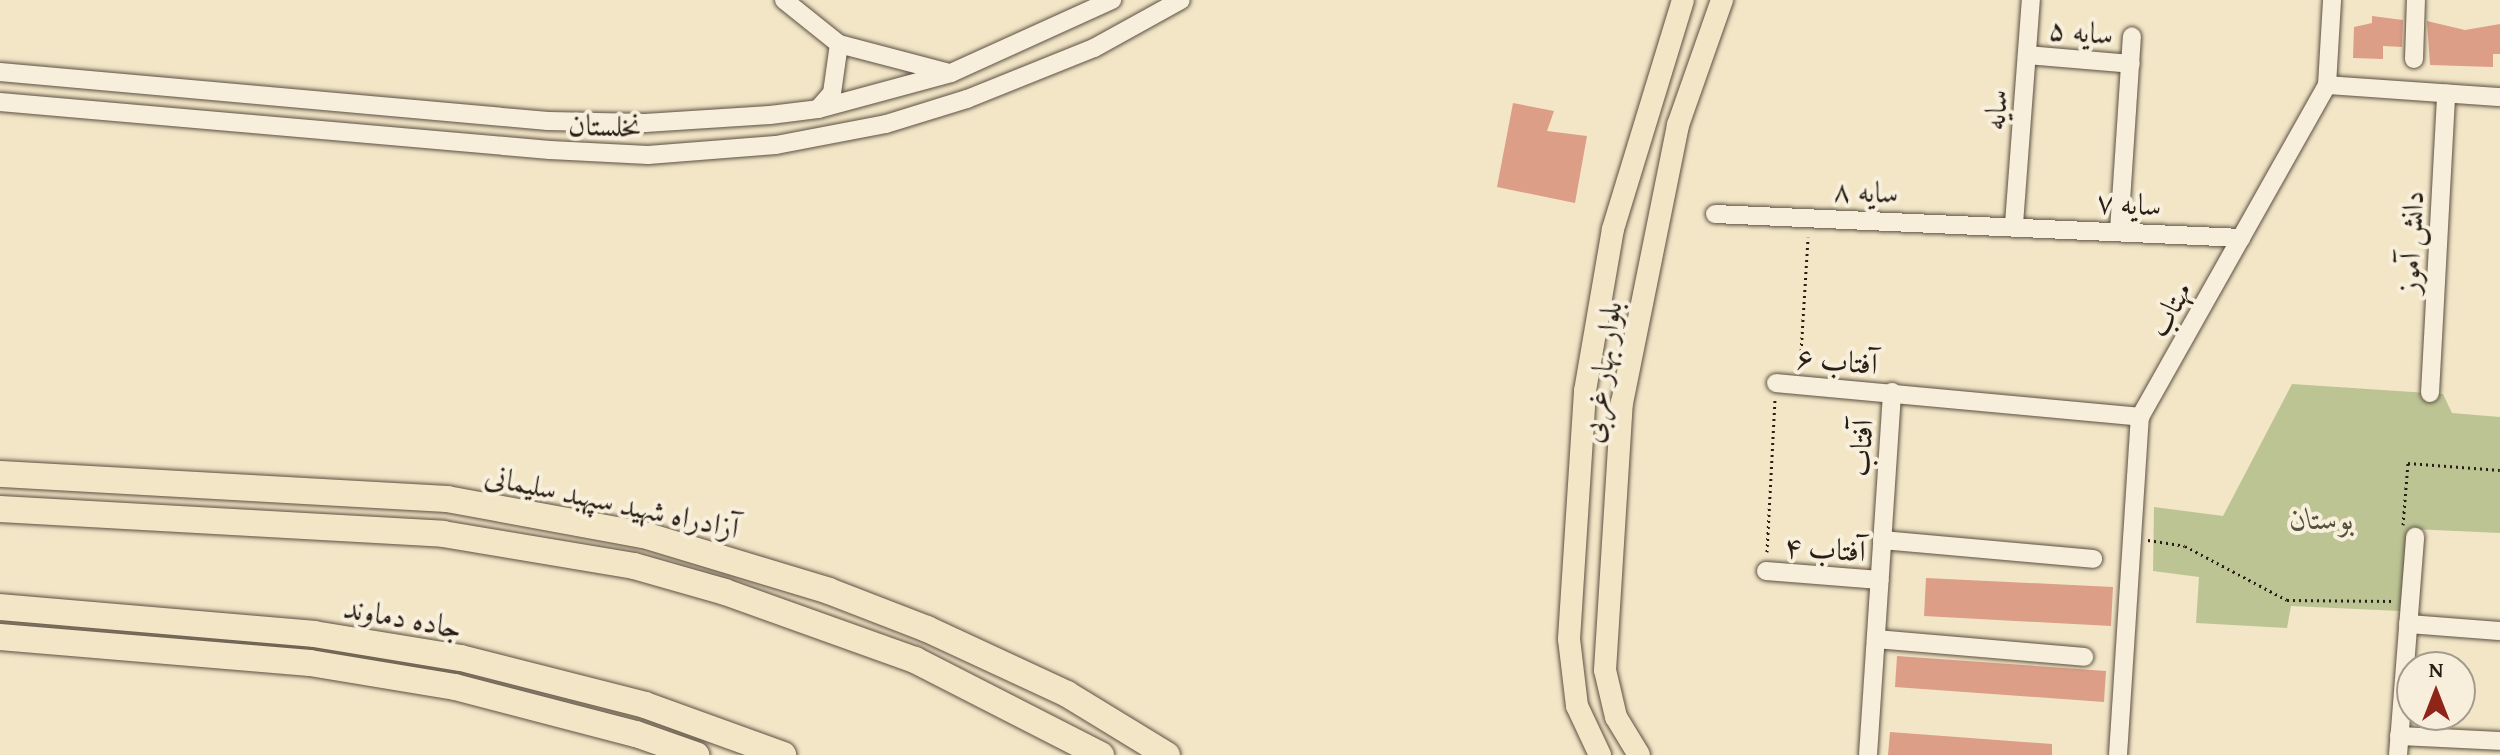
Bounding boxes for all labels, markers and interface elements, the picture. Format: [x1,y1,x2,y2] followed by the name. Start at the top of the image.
[2047,10,2115,52] street label: سایه ۵
[1976,88,2014,132] street label: سایه
[568,106,642,144] street label: نخلستان
[1833,172,1899,210] street label: سایه ۸
[2095,183,2163,223] street label: سایه ۷
[2389,190,2431,294] street label: دانش آموز
[2139,275,2199,343] street label: مهتاب
[1573,299,1629,445] street label: بلوار بهار غربی
[1795,339,1879,381] street label: آفتاب ۶
[1840,418,1880,478] street label: آفتاب
[482,456,742,546] street label: آزادراه شهید سپهبد سلیمانی
[2290,500,2354,536] park label: بوستان
[1783,527,1867,569] street label: آفتاب ۴
[341,589,465,645] street label: جاده دماوند
[2396,651,2476,731] north arrow
[2429,653,2443,685] text: N

